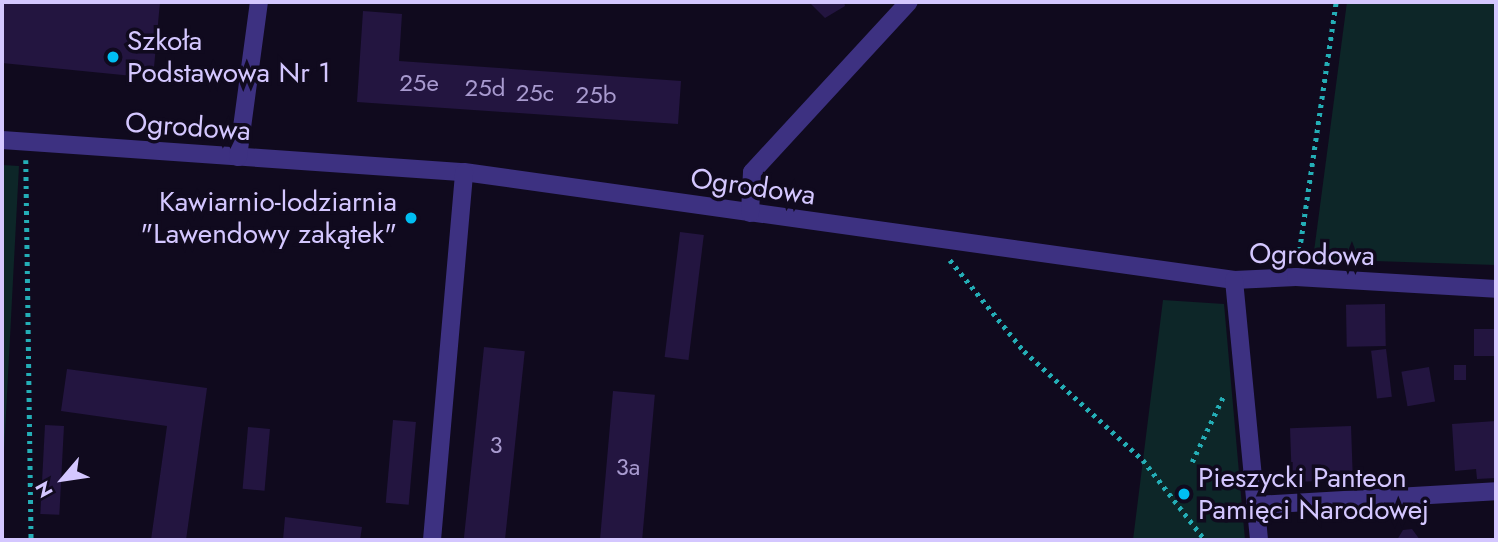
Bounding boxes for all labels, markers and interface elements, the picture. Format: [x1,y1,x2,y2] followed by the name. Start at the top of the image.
[127,24,331,90] place label: Szkoła Podstawowa Nr 1
[105,49,121,65] marker: Szkoła Podstawowa Nr 1
[399,69,439,97] house number: 25e
[465,74,505,102] house number: 25d
[516,79,554,107] house number: 25c
[576,81,616,109] house number: 25b
[124,106,252,148] street label: Ogrodowa
[688,162,818,212] street label: Ogrodowa
[140,185,397,251] place label: Kawiarnio-lodziarnia "Lawendowy zakątek"
[403,210,419,226] marker: Kawiarnio-lodziarnia "Lawendowy zakątek"
[1249,237,1375,273] street label: Ogrodowa
[489,431,503,459] house number: 3
[28,444,98,514] north arrow
[616,453,640,481] house number: 3a
[1198,461,1429,527] place label: Pieszycki Panteon Pamięci Narodowej
[29,476,60,503] text: N
[1176,486,1192,502] marker: Pieszycki Panteon Pamięci Narodowej

